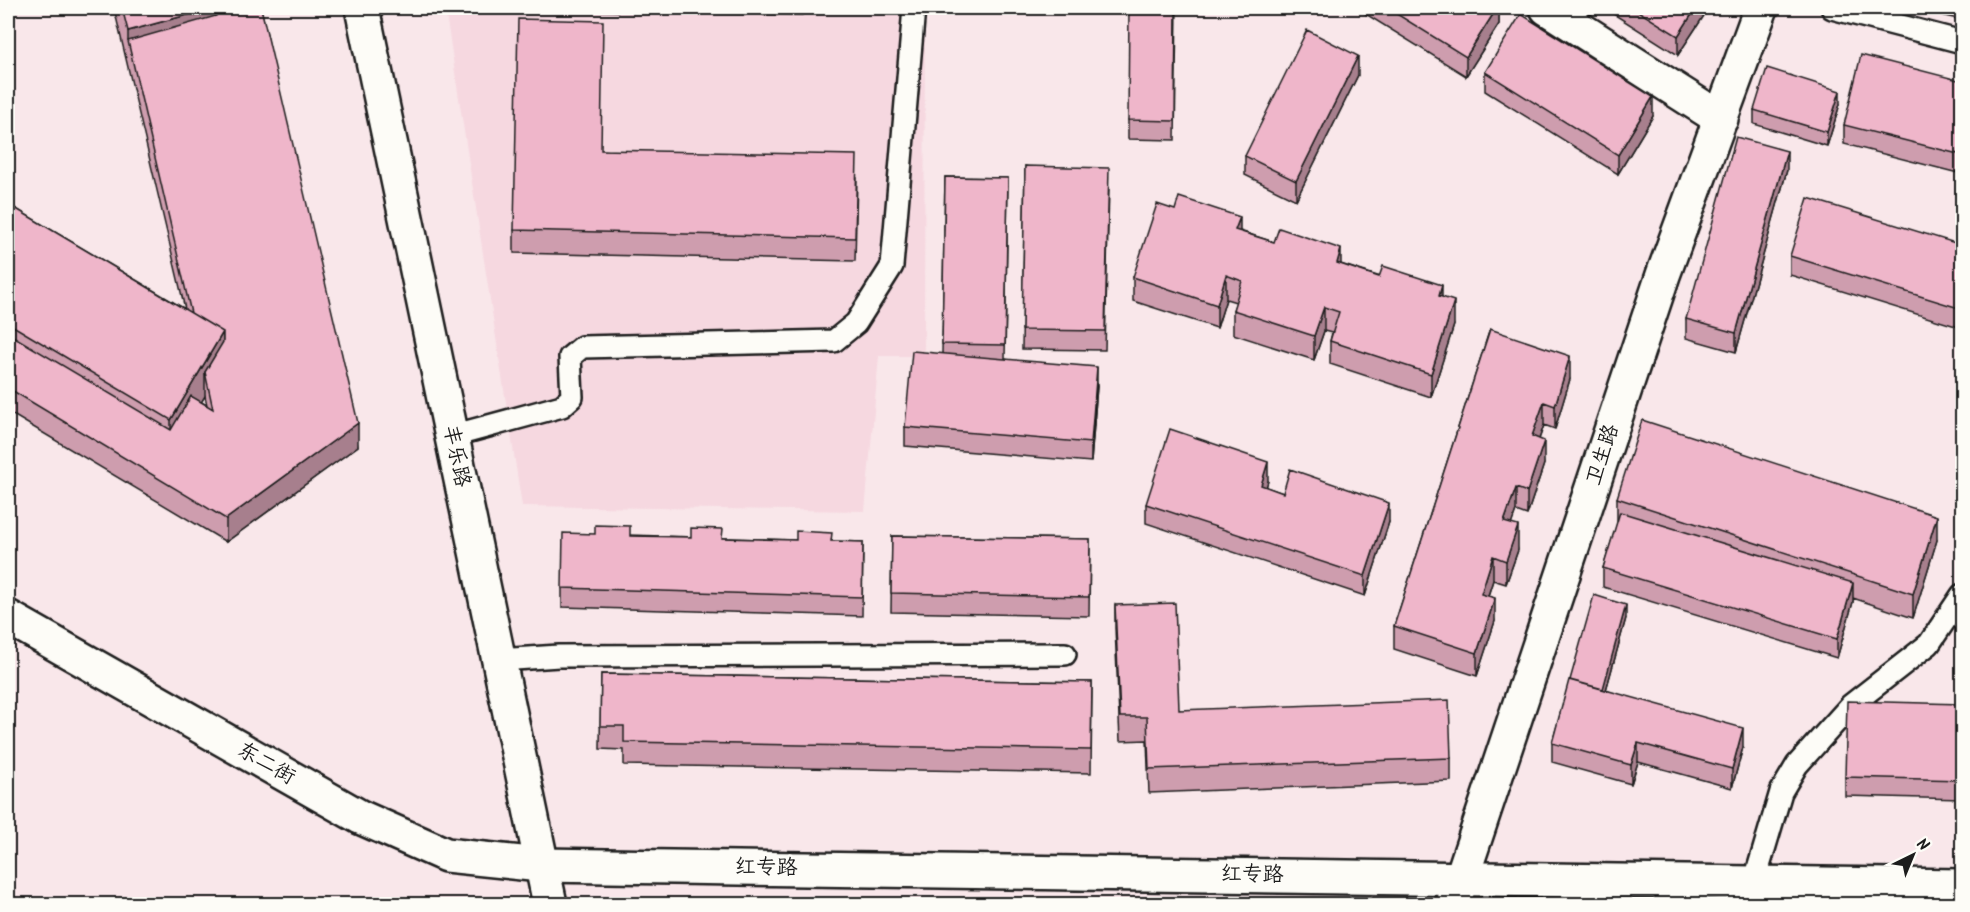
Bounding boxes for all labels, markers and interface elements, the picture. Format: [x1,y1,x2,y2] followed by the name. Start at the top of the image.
[1578,420,1628,490] street label: 卫生路
[433,422,479,490] street label: 丰乐路
[230,734,302,794] street label: 东二街
[1883,825,1943,885] north arrow
[1910,833,1934,858] text: N
[734,851,798,885] street label: 红专路
[1220,858,1284,892] street label: 红专路

